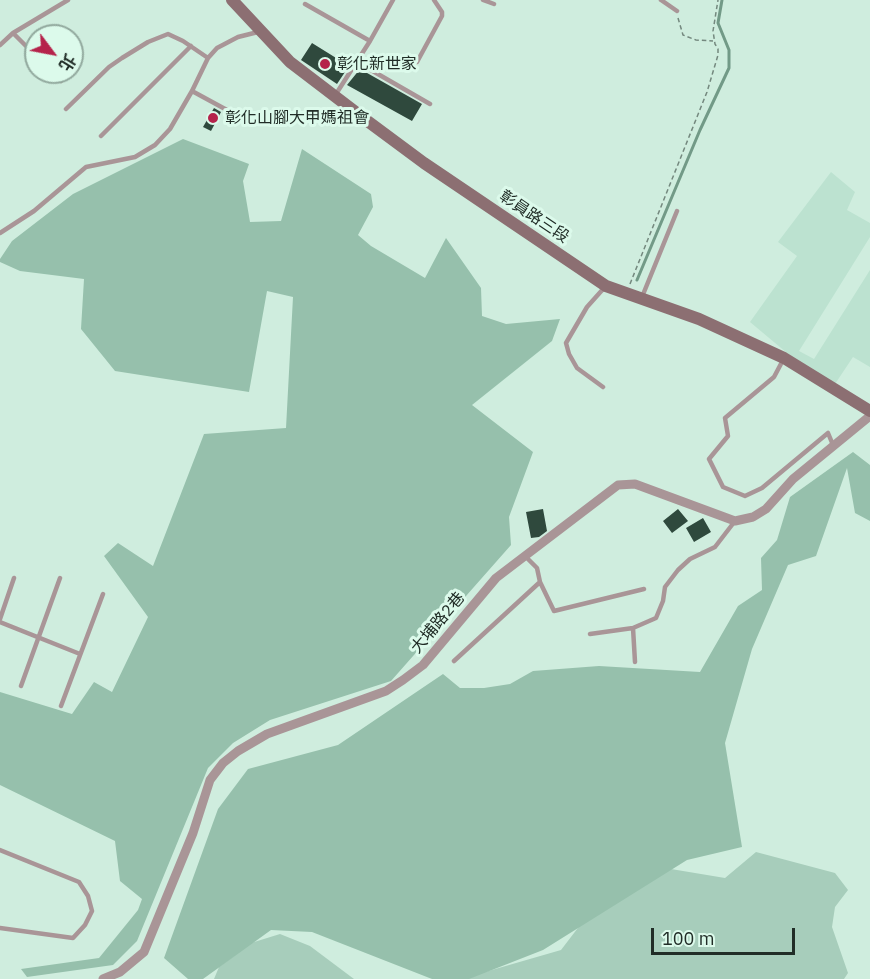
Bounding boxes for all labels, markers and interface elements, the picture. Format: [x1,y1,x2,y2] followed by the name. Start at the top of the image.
[24,24,84,84] north arrow
[55,50,80,75] text: 北
[337,54,417,74] place label: 彰化新世家
[318,57,332,71] marker: 彰化新世家
[225,108,369,128] place label: 彰化山腳大甲媽祖會
[206,111,220,125] marker: 彰化山腳大甲媽祖會
[495,187,573,247] street label: 彰員路三段
[407,589,469,657] street label: 大埔路2巷
[654,916,798,954] scale bar
[662,927,714,950] text: 100 m

